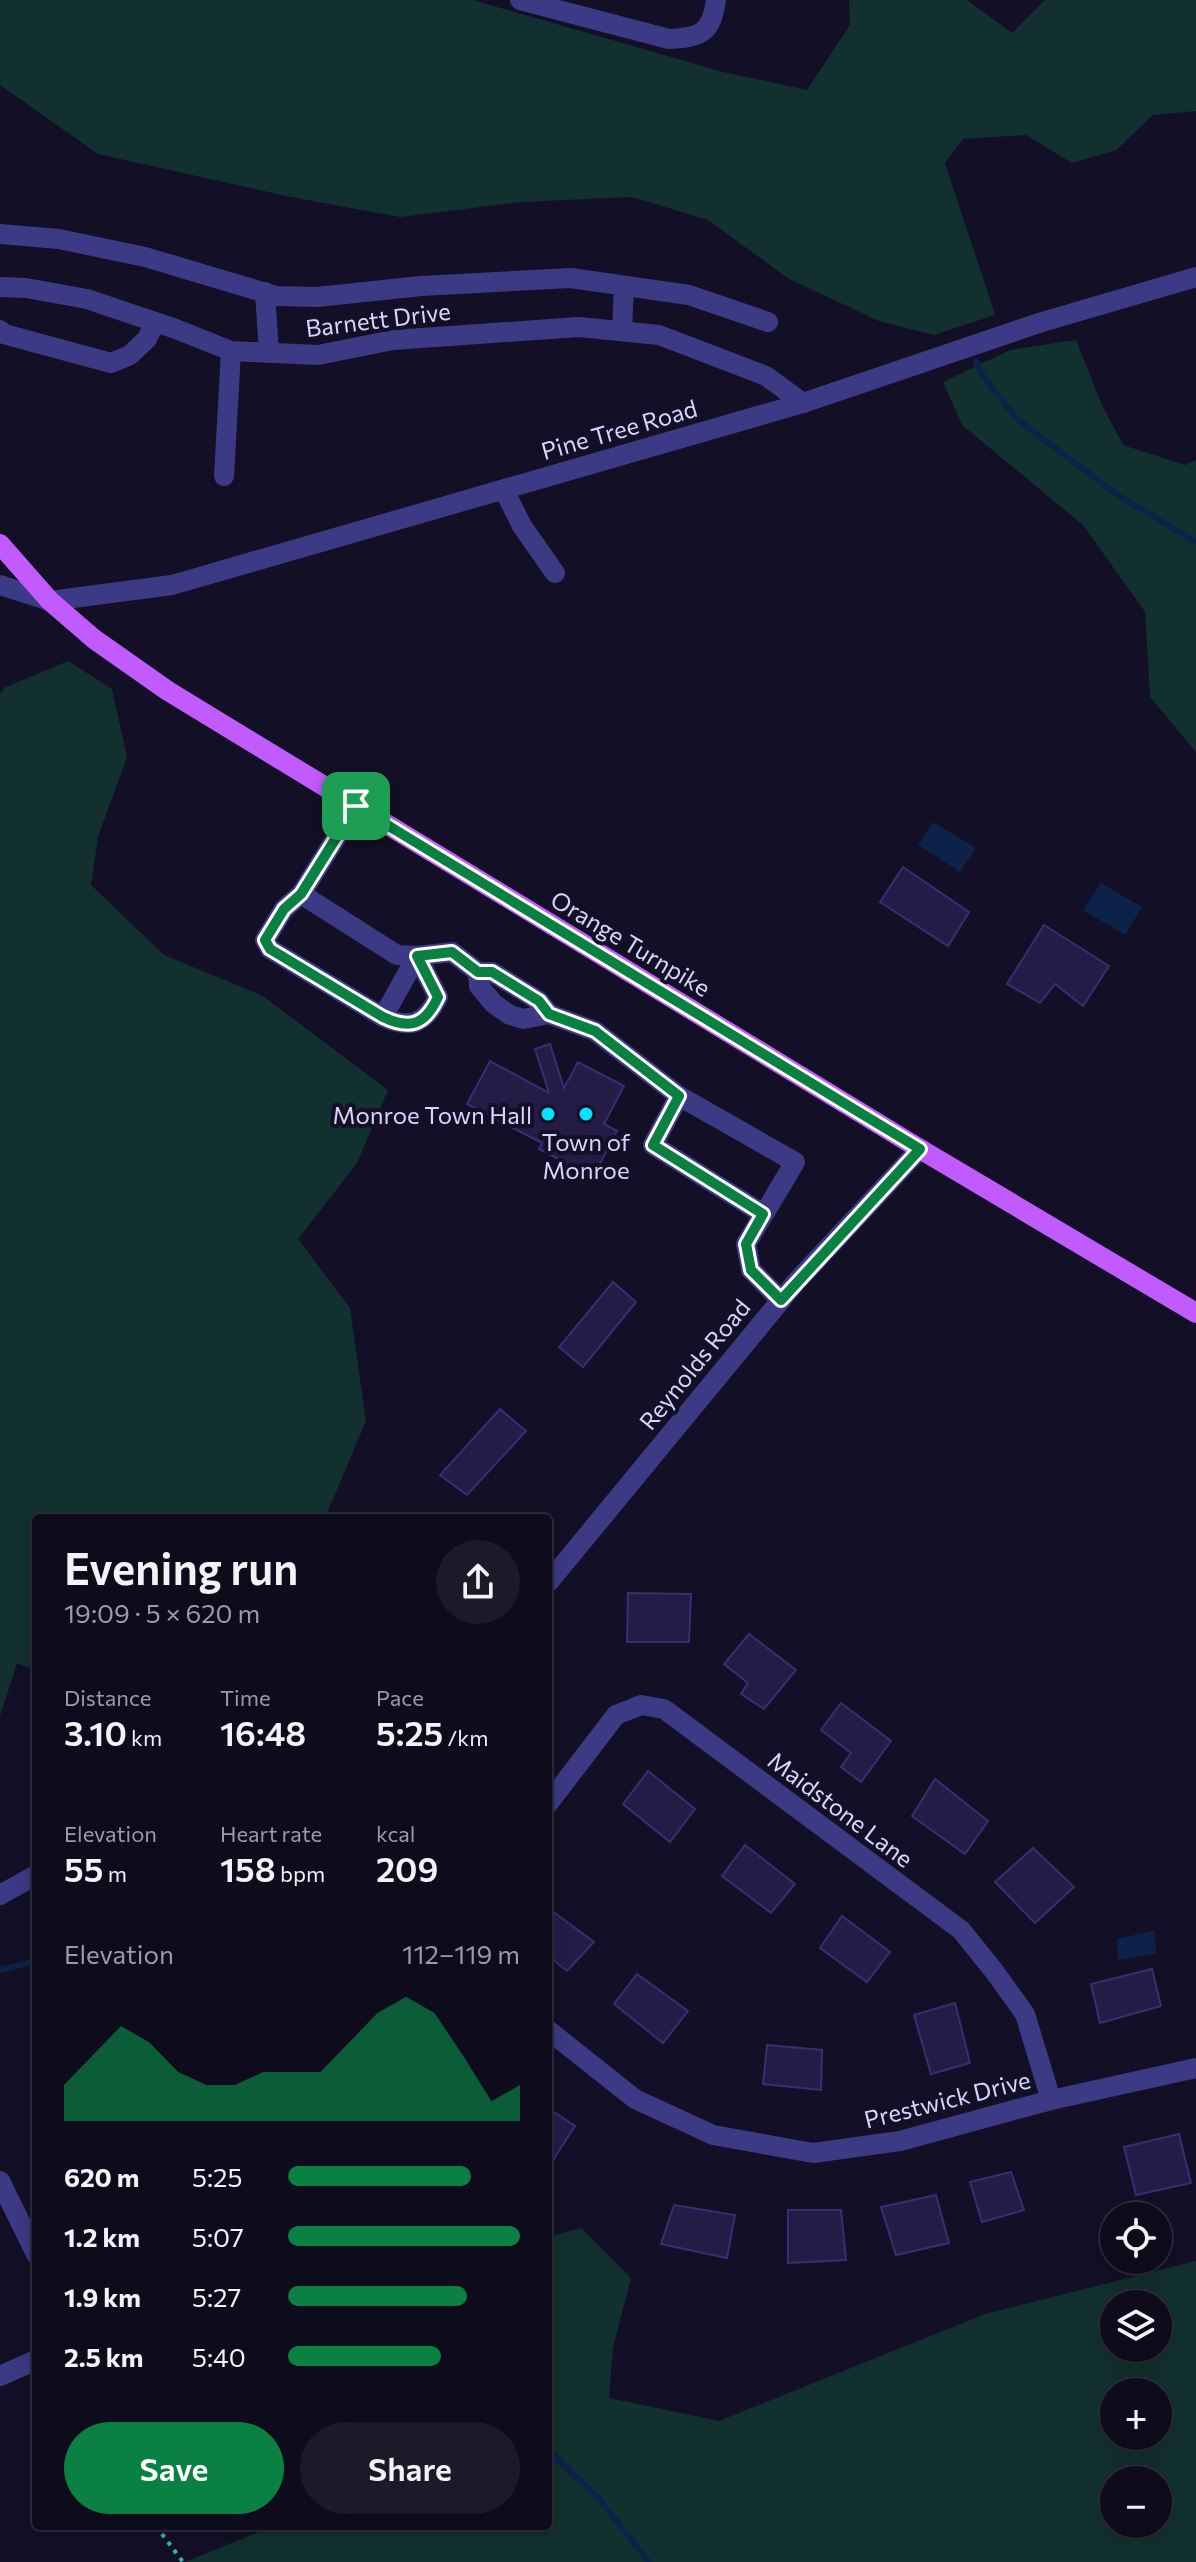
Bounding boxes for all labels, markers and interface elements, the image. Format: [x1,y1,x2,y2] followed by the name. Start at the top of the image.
[304,296,452,342] street label: Barnett Drive
[538,393,700,465] street label: Pine Tree Road
[322,772,390,840] pin
[334,784,378,828] icon: arrive
[546,884,716,1002] street label: Orange Turnpike
[332,1100,532,1129] place label: Monroe Town Hall
[539,1105,557,1123] marker: Monroe Town Hall
[577,1105,595,1123] marker: Town of Monroe
[542,1127,631,1184] place label: Town of Monroe
[632,1293,756,1435] street label: Reynolds Road
[64,1540,298,1594] text: Evening run
[436,1540,520,1624] button: share
[64,1597,260,1628] text: 19:09 · 5 × 620 m
[64,1684,151,1711] text: Distance
[220,1684,271,1711] text: Time
[376,1684,424,1711] text: Pace
[64,1711,127,1753] text: 3.10
[220,1711,306,1753] text: 16:48
[376,1711,443,1753] text: 5:25
[127,1724,162,1751] text: km
[443,1724,488,1751] text: /km
[763,1745,919,1873] street label: Maidstone Lane
[64,1820,157,1847] text: Elevation
[220,1820,322,1847] text: Heart rate
[376,1820,415,1847] text: kcal
[64,1847,103,1889] text: 55
[220,1847,276,1889] text: 158
[376,1847,438,1889] text: 209
[103,1860,127,1887] text: m
[276,1860,325,1887] text: bpm
[64,1938,174,1969] text: Elevation
[402,1938,520,1969] text: 112–119 m
[861,2064,1033,2134] street label: Prestwick Drive
[64,2161,139,2192] text: 620 m
[192,2161,242,2192] text: 5:25
[1100,2202,1172,2538] map controls
[1100,2202,1172,2274] button: locate
[64,2221,140,2252] text: 1.2 km
[192,2221,244,2252] text: 5:07
[64,2281,141,2312] text: 1.9 km
[192,2281,241,2312] text: 5:27
[1100,2290,1172,2362] button: layers
[64,2341,143,2372] text: 2.5 km
[192,2341,246,2372] text: 5:40
[1100,2378,1172,2450] button: +
[64,2422,284,2514] button: Save
[300,2422,520,2514] button: Share
[1100,2466,1172,2538] button: −

